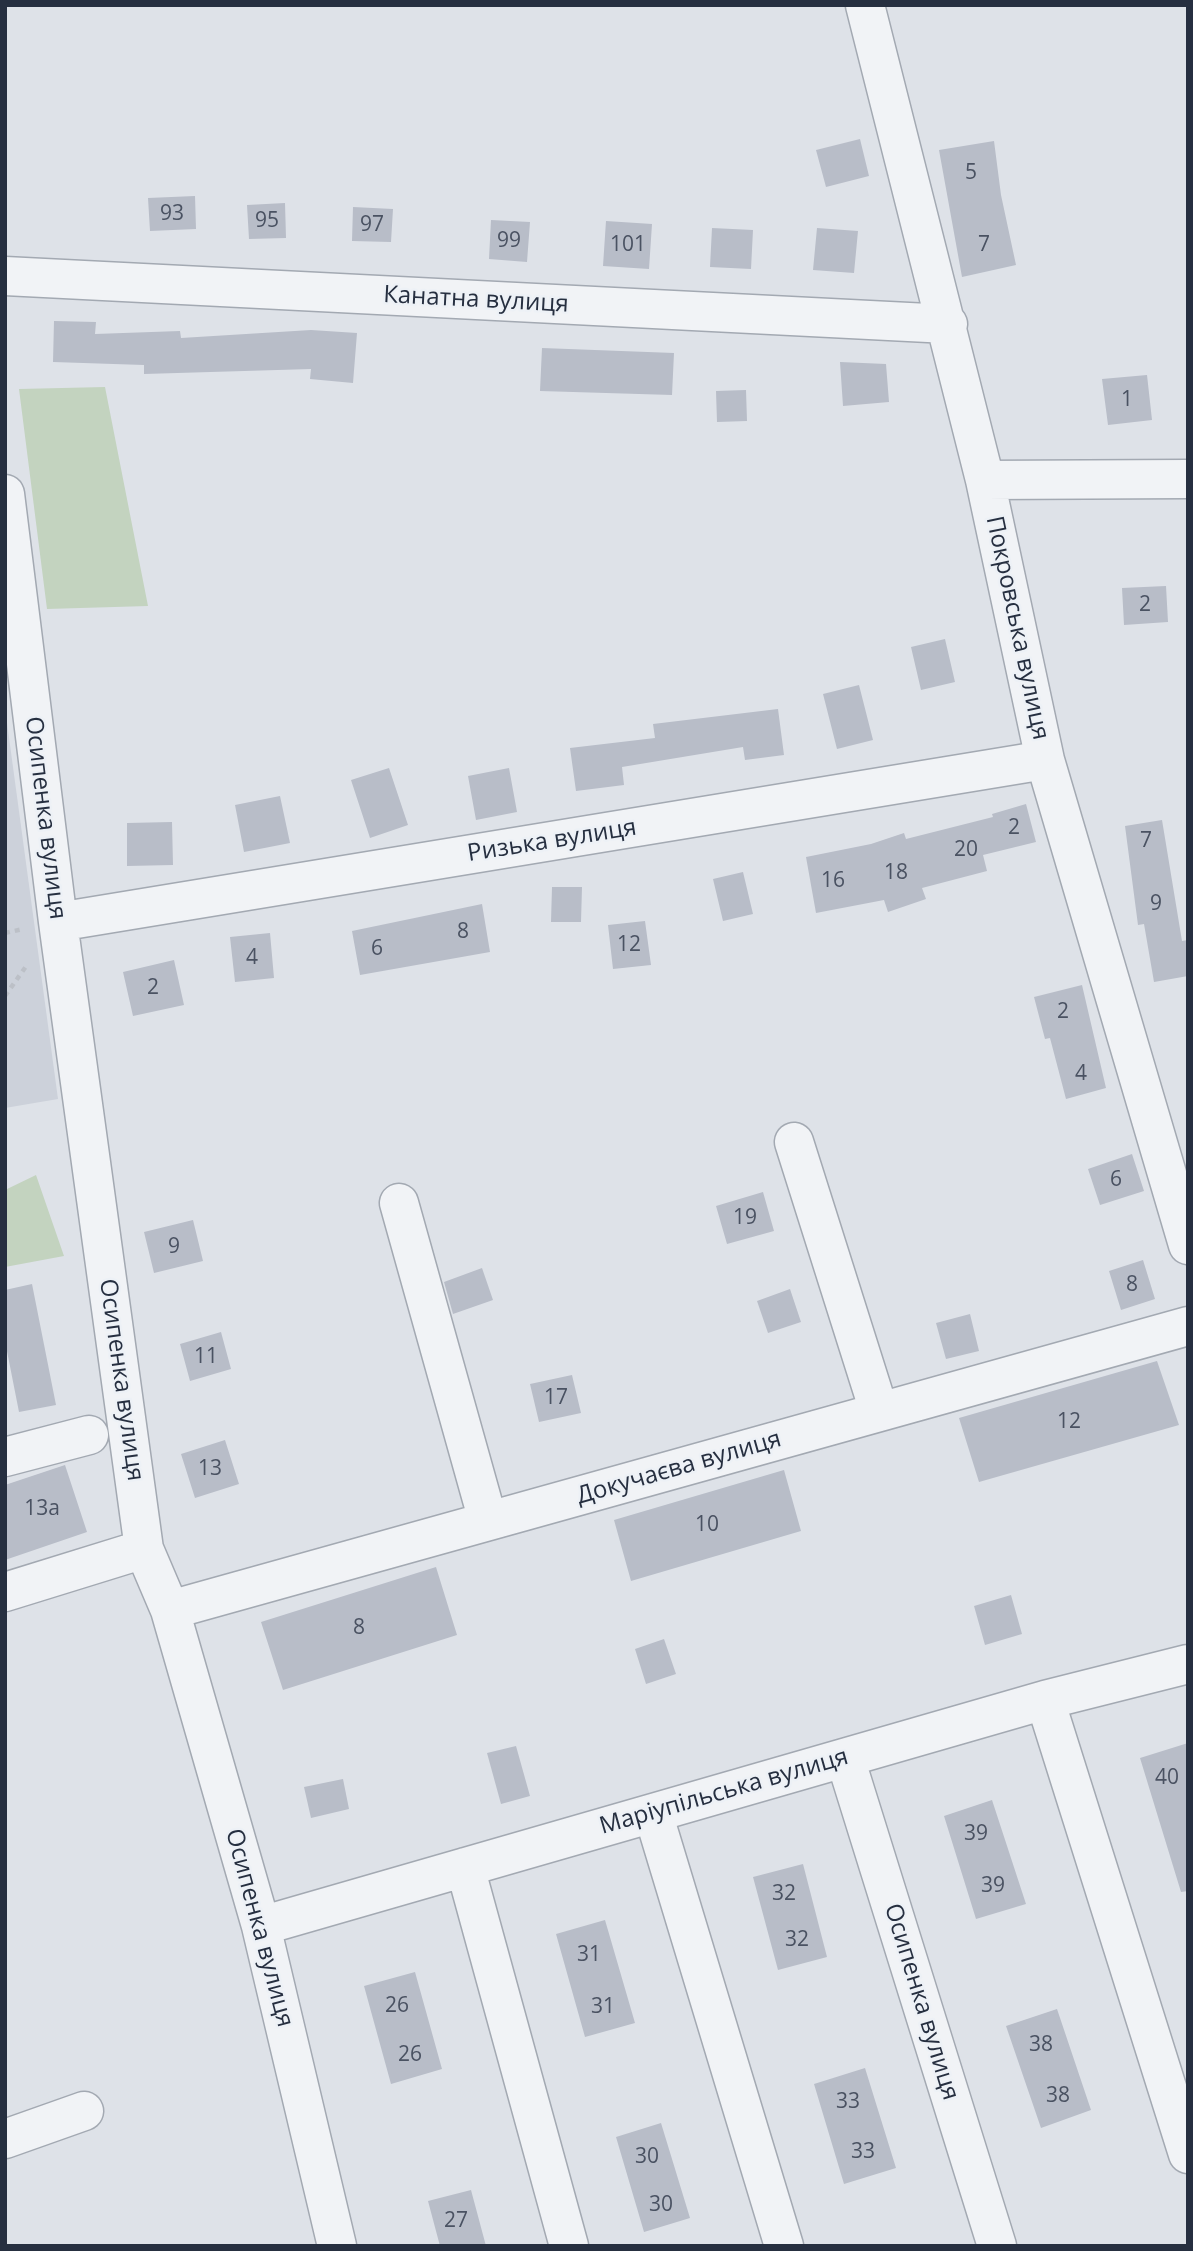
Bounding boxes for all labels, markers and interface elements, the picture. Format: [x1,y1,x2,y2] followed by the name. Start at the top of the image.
[965,160,977,186] house number: 5
[160,201,184,227] house number: 93
[255,208,279,234] house number: 95
[360,212,384,238] house number: 97
[497,228,521,254] house number: 99
[610,232,646,258] house number: 101
[978,232,990,258] house number: 7
[383,281,569,319] street label: Канатна вулиця
[1121,387,1133,413] house number: 1
[979,514,1055,742] street label: Покровська вулиця
[1139,592,1151,618] house number: 2
[18,715,72,921] street label: Осипенка вулиця
[466,813,638,869] street label: Ризька вулиця
[1008,815,1020,841] house number: 2
[1140,828,1152,854] house number: 7
[954,837,978,863] house number: 20
[884,860,908,886] house number: 18
[821,868,845,894] house number: 16
[1150,891,1162,917] house number: 9
[457,919,469,945] house number: 8
[617,932,641,958] house number: 12
[371,936,383,962] house number: 6
[246,945,258,971] house number: 4
[147,975,159,1001] house number: 2
[1057,999,1069,1025] house number: 2
[1075,1061,1087,1087] house number: 4
[1110,1167,1122,1193] house number: 6
[733,1205,757,1231] house number: 19
[168,1234,180,1260] house number: 9
[1126,1272,1138,1298] house number: 8
[93,1277,149,1483] street label: Осипенка вулиця
[194,1344,218,1370] house number: 11
[544,1385,568,1411] house number: 17
[1057,1409,1081,1435] house number: 12
[573,1425,785,1511] street label: Докучаєва вулиця
[198,1456,222,1482] house number: 13
[24,1496,60,1522] house number: 13а
[695,1512,719,1538] house number: 10
[353,1615,365,1641] house number: 8
[596,1743,852,1841] street label: Маріупільська вулиця
[1155,1765,1179,1791] house number: 40
[964,1821,988,1847] house number: 39
[219,1826,299,2030] street label: Осипенка вулиця
[981,1873,1005,1899] house number: 39
[772,1881,796,1907] house number: 32
[877,1900,965,2104] street label: Осипенка вулиця
[785,1927,809,1953] house number: 32
[577,1942,601,1968] house number: 31
[385,1993,409,2019] house number: 26
[591,1994,615,2020] house number: 31
[1029,2032,1053,2058] house number: 38
[398,2042,422,2068] house number: 26
[1046,2083,1070,2109] house number: 38
[836,2089,860,2115] house number: 33
[851,2139,875,2165] house number: 33
[635,2144,659,2170] house number: 30
[649,2192,673,2218] house number: 30
[444,2208,468,2234] house number: 27

